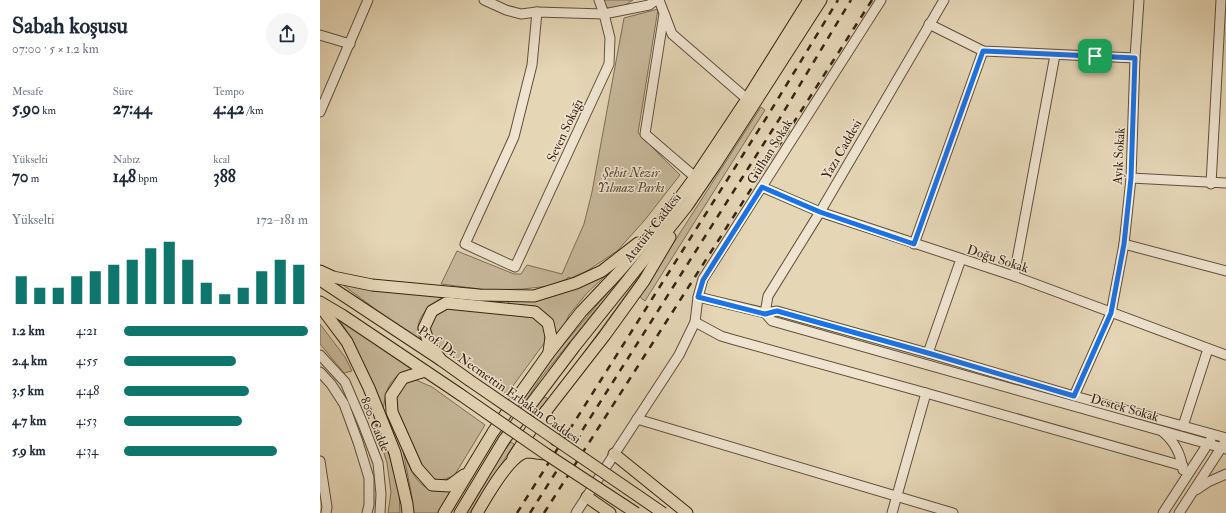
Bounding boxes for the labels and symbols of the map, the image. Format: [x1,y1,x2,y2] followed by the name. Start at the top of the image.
[1078,39,1112,73] pin
[543,96,587,165] street label: Seven Sokağı
[744,115,797,187] street label: Gülhan Sokak
[818,116,866,182] street label: Yazı Caddesi
[1109,126,1130,186] street label: Ayık Sokak
[597,165,665,196] park label: Şehit Nezir Yılmaz Parkı
[620,189,685,266] street label: Atatürk Caddesi
[965,241,1031,277] street label: Doğu Sokak
[415,322,584,448] street label: Prof. Dr. Necmettin Erbakan Caddesi
[1089,391,1161,426] street label: Destek Sokak
[357,395,394,455] street label: 800. Cadde

